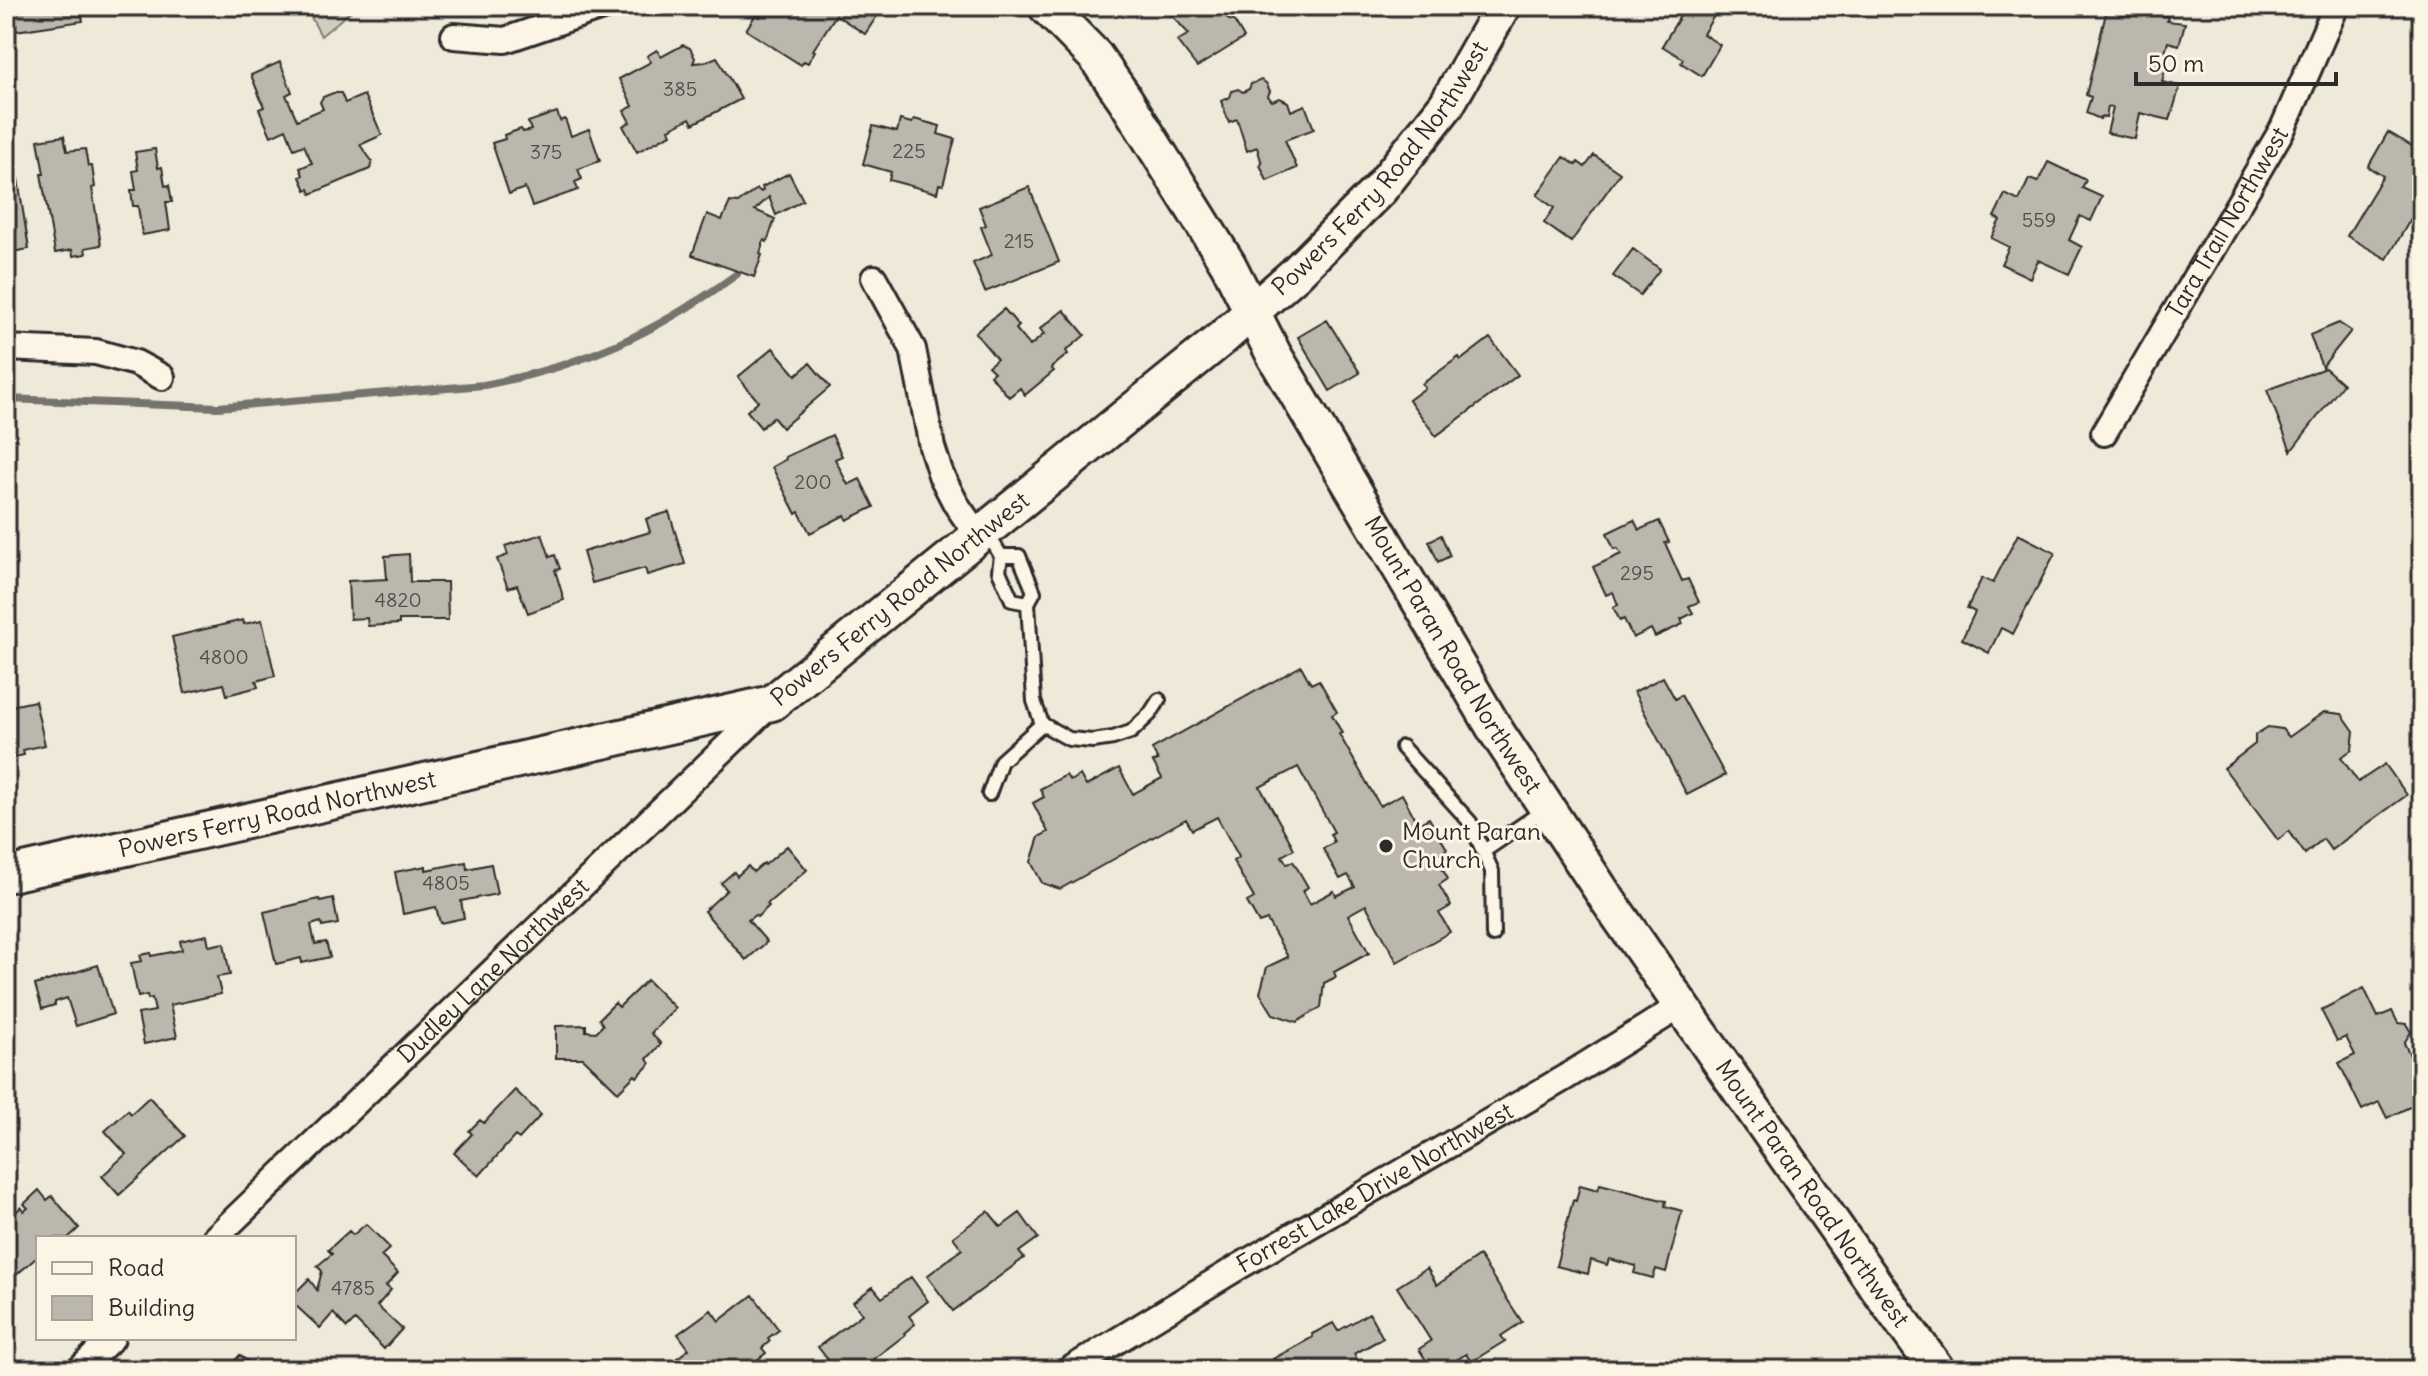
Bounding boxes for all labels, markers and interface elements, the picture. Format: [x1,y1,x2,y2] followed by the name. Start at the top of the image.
[1265,35,1494,301] street label: Powers Ferry Road Northwest
[2136,36,2336,86] scale bar
[2148,48,2204,78] text: 50 m
[663,76,697,101] house number: 385
[2159,121,2294,323] street label: Tara Trail Northwest
[892,138,926,163] house number: 225
[530,139,562,164] house number: 375
[2022,207,2056,232] house number: 559
[1004,228,1034,253] house number: 215
[794,469,832,494] house number: 200
[764,485,1035,712] street label: Powers Ferry Road Northwest
[1358,510,1549,799] street label: Mount Paran Road Northwest
[1620,560,1654,585] house number: 295
[374,587,422,612] house number: 4820
[199,644,249,669] house number: 4800
[116,763,438,863] street label: Powers Ferry Road Northwest
[1402,816,1541,874] place label: Mount Paran Church
[1377,837,1395,855] marker: Mount Paran Church
[422,870,470,895] house number: 4805
[391,871,595,1069] street label: Dudley Lane Northwest
[1709,1054,1917,1332] street label: Mount Paran Road Northwest
[1231,1095,1518,1279] street label: Forrest Lake Drive Northwest
[36,1236,296,1340] legend
[108,1252,164,1282] text: Road
[331,1275,375,1300] house number: 4785
[108,1292,195,1322] text: Building

